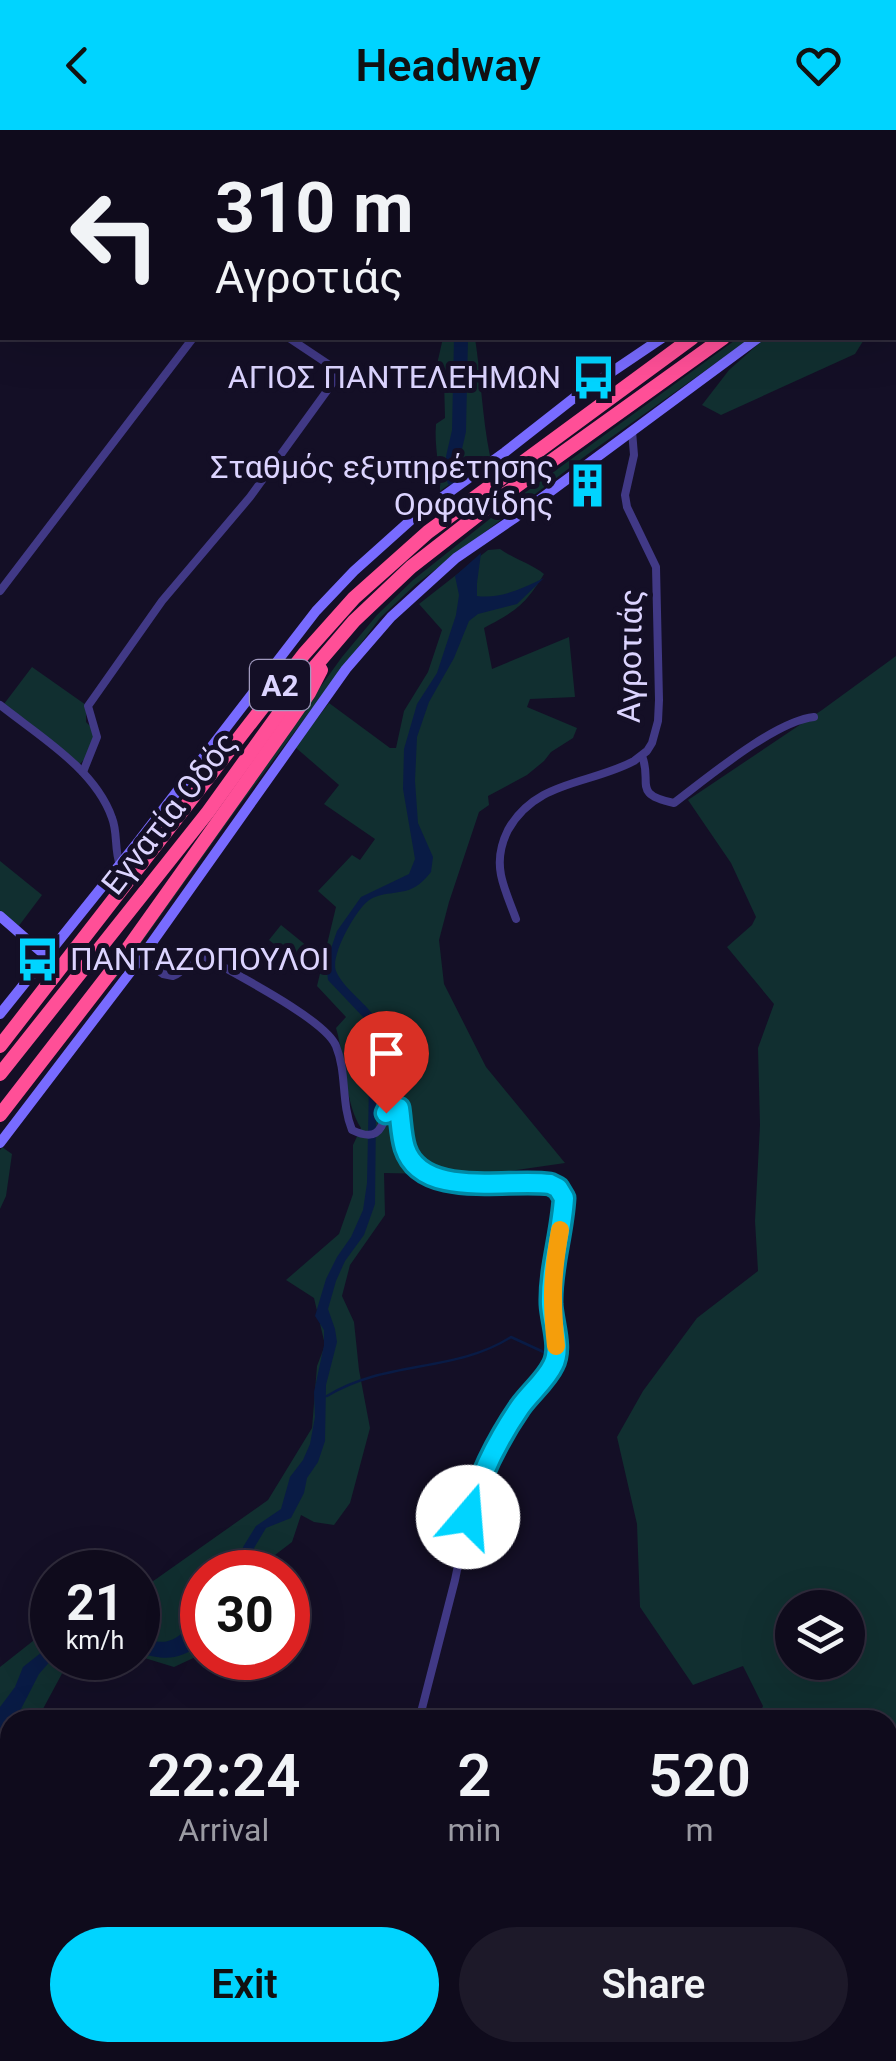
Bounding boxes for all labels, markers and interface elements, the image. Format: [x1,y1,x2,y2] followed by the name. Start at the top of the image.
[50,38,105,93] icon: back
[791,38,846,93] icon: heart
[356,39,541,92] text: Headway
[215,167,414,249] text: 310 m
[50,170,180,300] icon: left
[215,251,403,304] text: Αγροτιάς
[570,353,618,401] bus stop icon: ΑΓΙΟΣ ΠΑΝΤΕΛΕΗΜΩΝ
[228,358,561,396] place label: ΑΓΙΟΣ ΠΑΝΤΕΛΕΗΜΩΝ
[210,448,554,523] place label: Σταθμός εξυπηρέτησης Ορφανίδης
[563,461,611,509] building icon: Σταθμός εξυπηρέτησης Ορφανίδης
[610,589,650,723] street label: Αγροτιάς
[250,660,310,710] road number: Α2
[94,724,244,902] street label: Εγνατία Οδός
[13,935,61,983] bus stop icon: ΠΑΝΤΑΖΟΠΟΥΛΟΙ
[70,940,330,978] place label: ΠΑΝΤΑΖΟΠΟΥΛΟΙ
[344,1011,429,1114] pin
[359,1026,414,1081] icon: arrive
[416,1465,520,1569] position arrow
[180,1550,310,1680] speed limit sign: 30
[66,1574,124,1632] text: 21
[775,1590,865,1680] map controls
[775,1590,865,1680] button: layers
[66,1626,124,1655] text: km/h
[147,1740,301,1811] text: 22:24
[457,1740,491,1811] text: 2
[648,1740,751,1811] text: 520
[178,1811,269,1849] text: Arrival
[448,1811,501,1849] text: min
[685,1811,714,1849] text: m
[50,1927,439,2042] button: Exit
[459,1927,848,2042] button: Share

